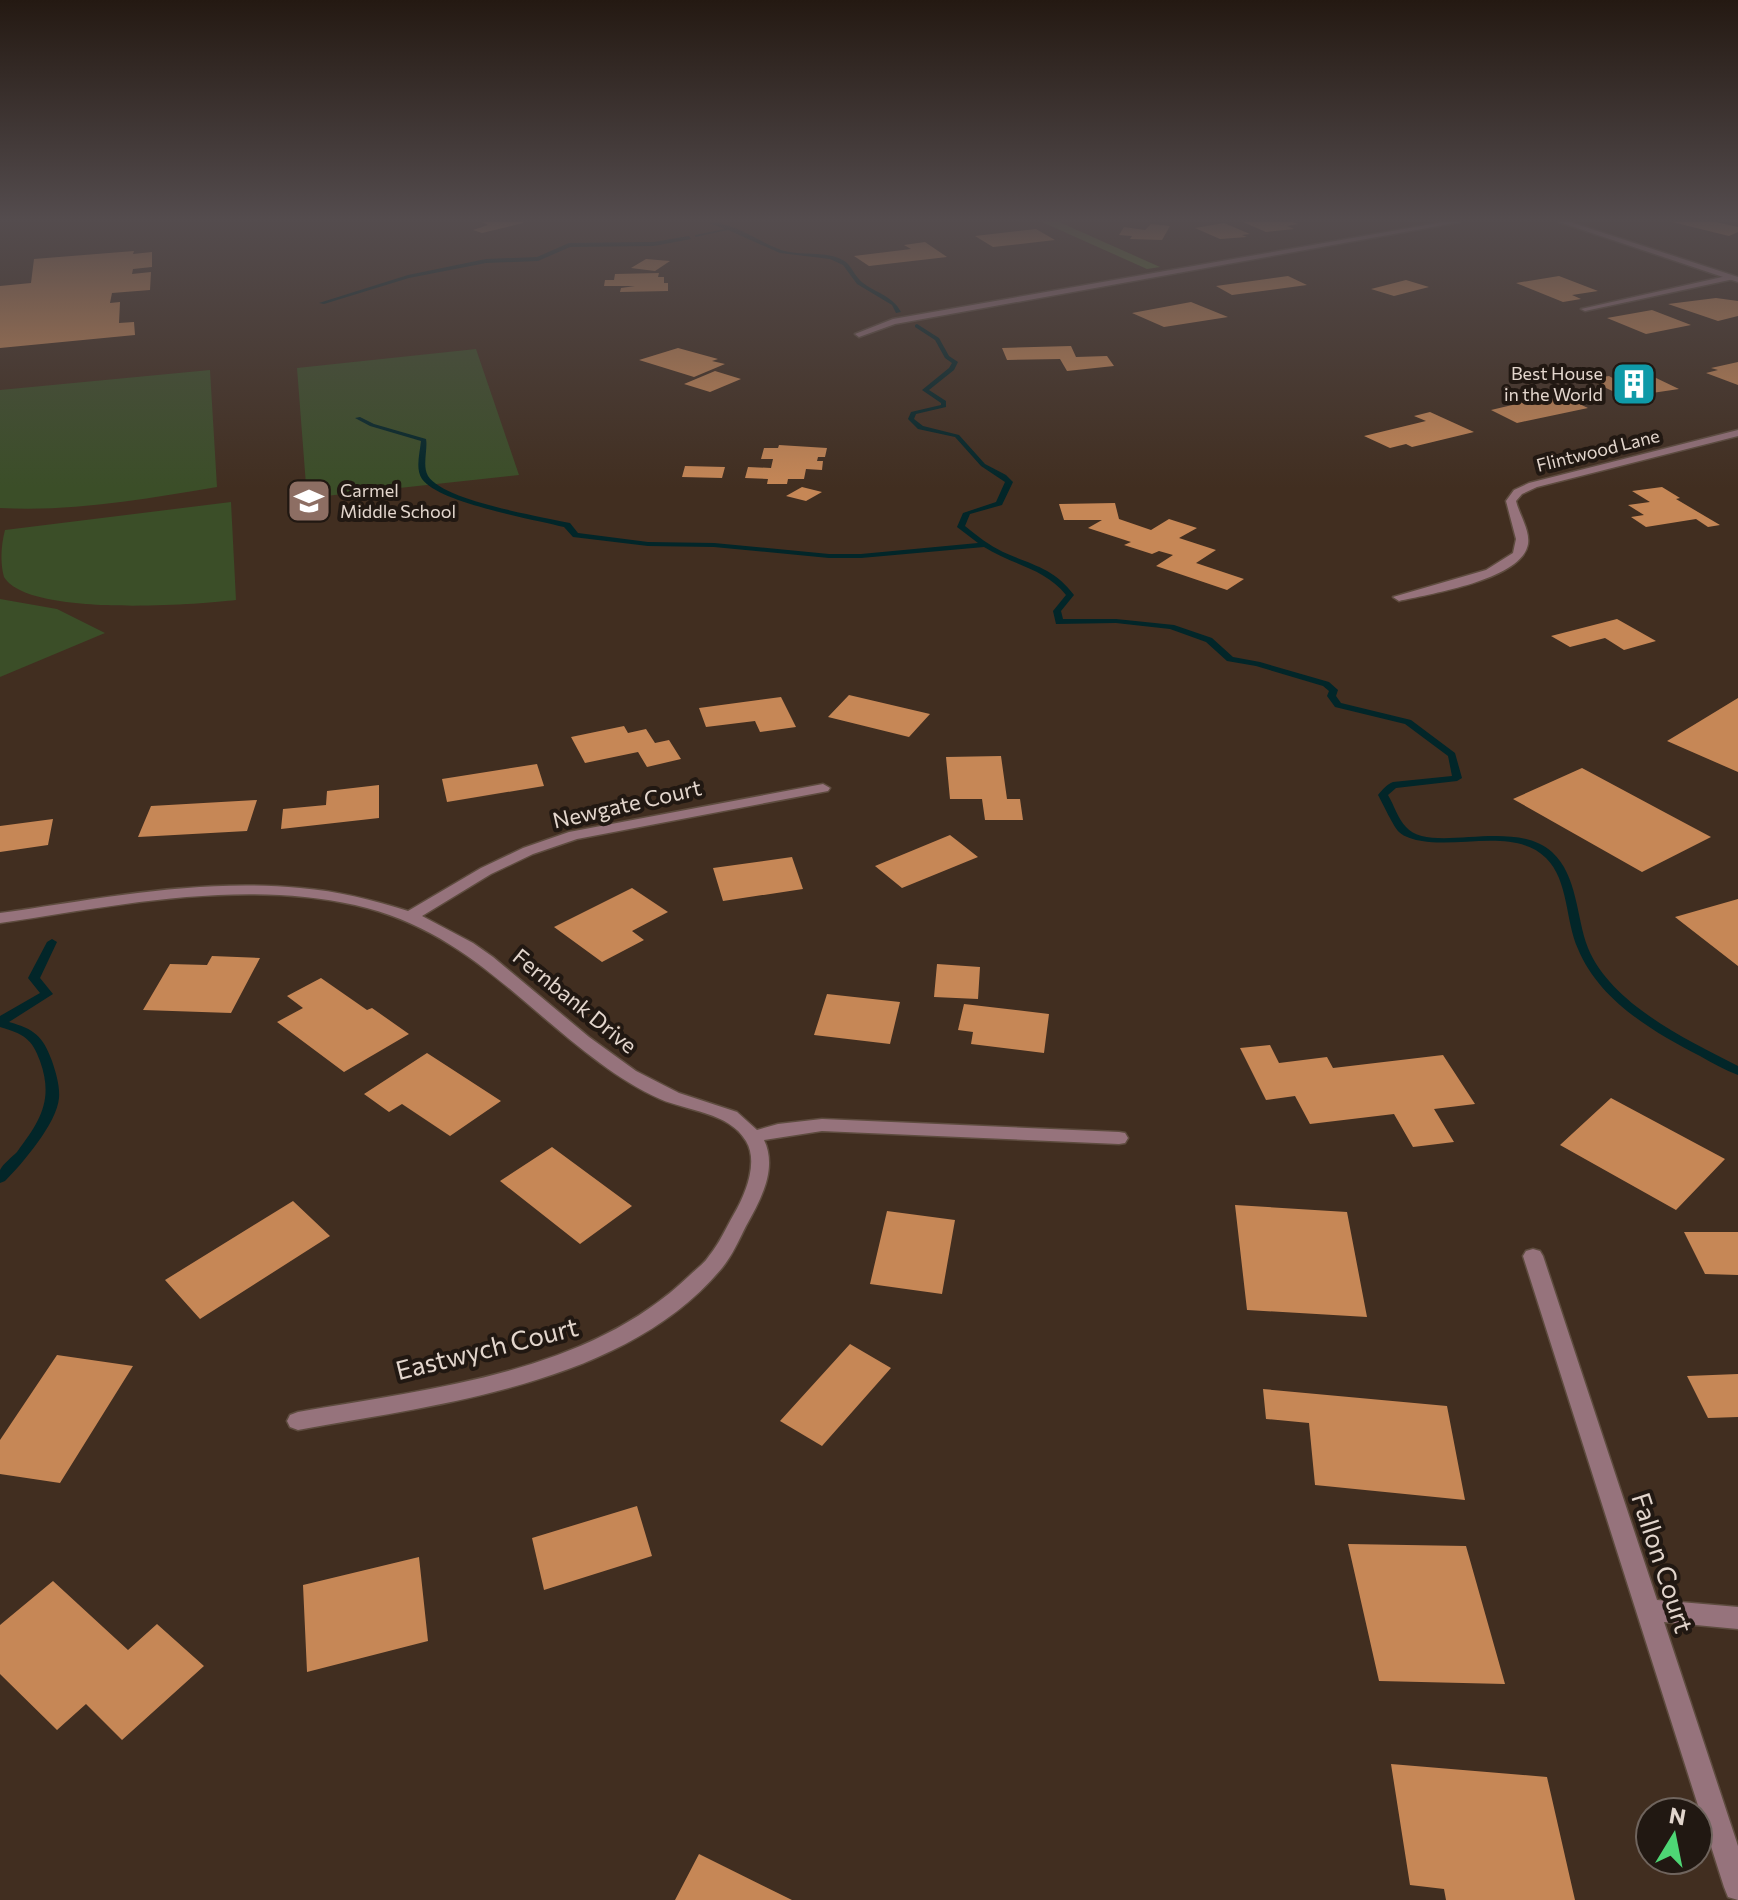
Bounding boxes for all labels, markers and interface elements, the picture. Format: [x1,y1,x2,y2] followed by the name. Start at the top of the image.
[1610,360,1658,408] building icon: Best House in the World
[1504,362,1603,405] place label: Best House in the World
[1534,424,1662,476] street label: Flintwood Lane
[285,477,333,525] school or university icon: Carmel Middle School
[340,479,456,522] place label: Carmel Middle School
[550,773,704,834] street label: Newgate Court
[508,942,643,1059] street label: Fernbank Drive
[392,1310,581,1385] street label: Eastwych Court
[1626,1489,1701,1637] street label: Fallon Court
[1634,1796,1714,1876] north arrow
[1667,1801,1688,1831] text: N

